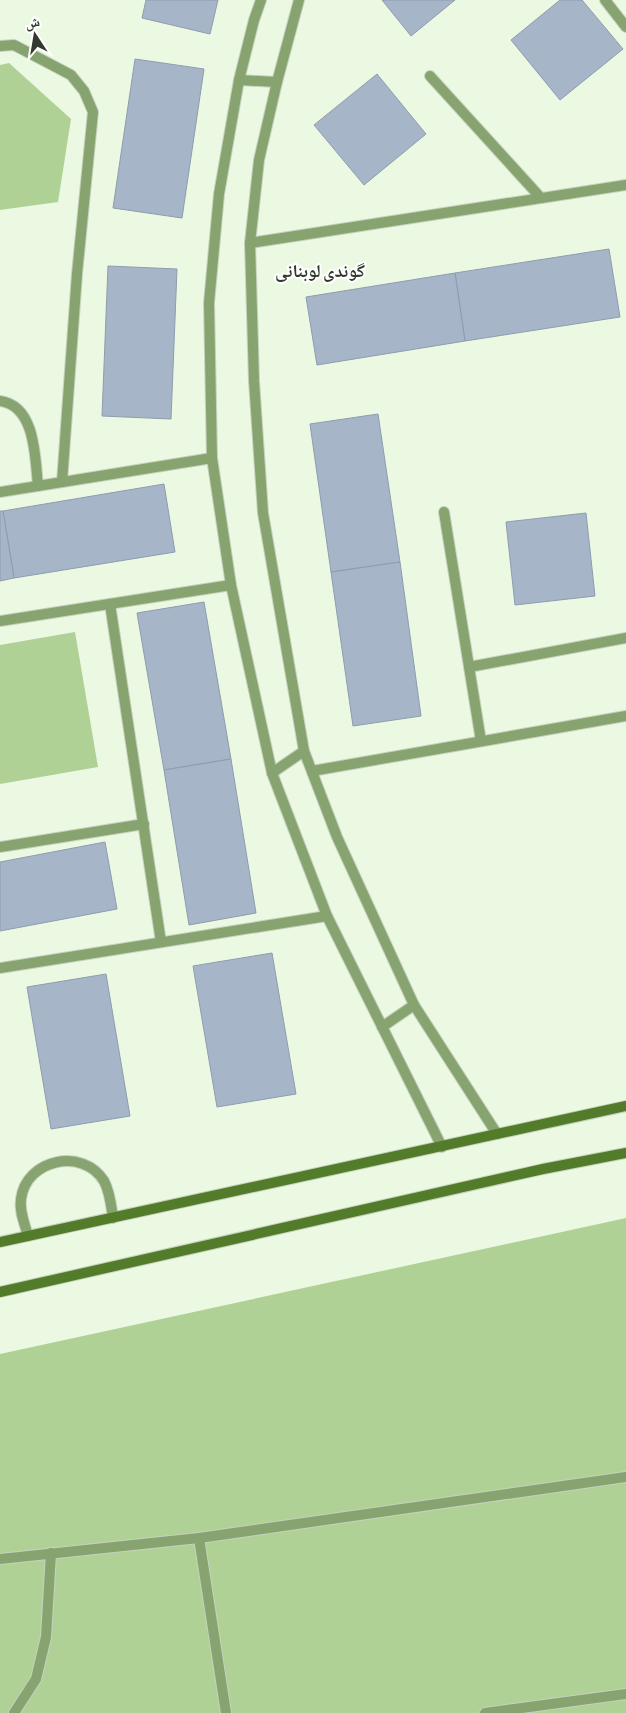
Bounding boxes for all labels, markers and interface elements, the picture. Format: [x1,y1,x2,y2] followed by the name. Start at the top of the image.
[10,10,60,60] north arrow
[23,13,42,33] text: ش
[275,260,365,282] district label: گوندی لوبنانی

